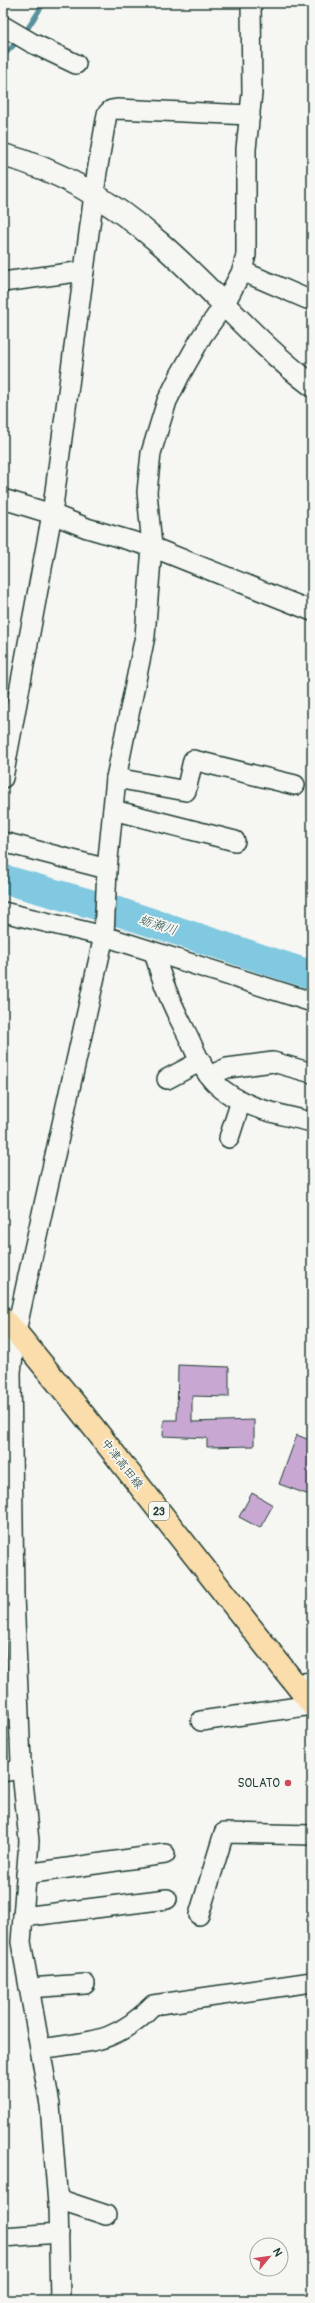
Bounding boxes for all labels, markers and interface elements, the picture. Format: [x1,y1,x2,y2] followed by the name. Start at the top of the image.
[137,911,179,939] water label: 蛎瀬川
[98,1436,146,1492] street label: 中津高田線
[149,1502,169,1520] road number: 23
[238,1776,280,1791] place label: SOLATO
[283,1778,293,1788] marker: SOLATO
[249,2237,289,2277] north arrow
[270,2246,285,2259] text: N

